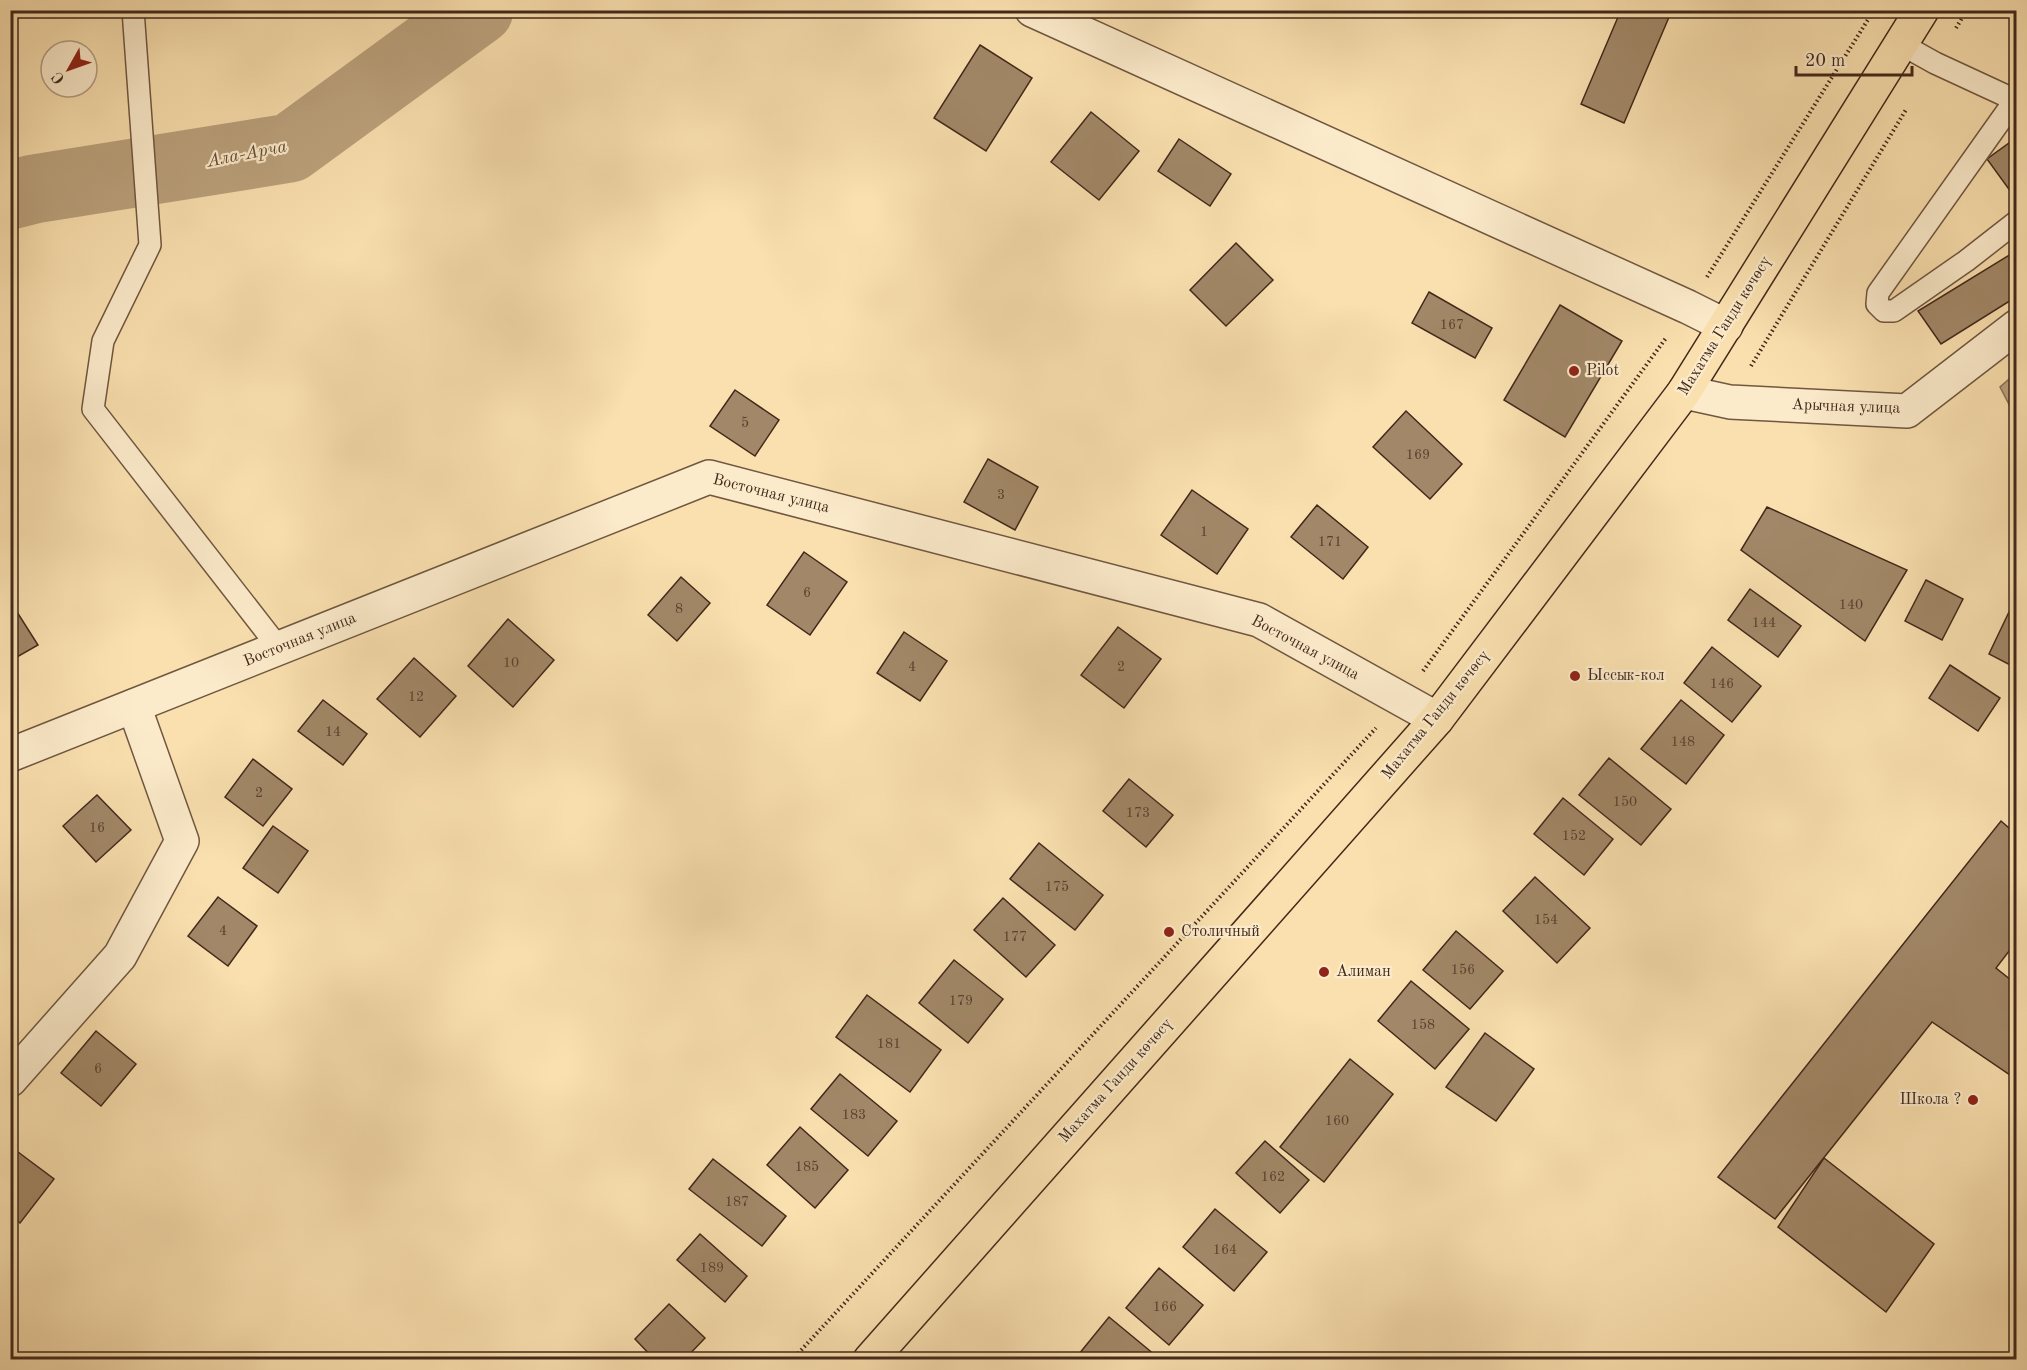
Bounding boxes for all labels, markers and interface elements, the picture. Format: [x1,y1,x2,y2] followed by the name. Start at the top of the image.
[39,39,99,99] north arrow
[1796,39,1912,77] scale bar
[1805,52,1845,70] text: 20 m
[50,68,69,87] text: С
[204,137,289,171] water label: Ала-Арча
[1676,253,1775,399] street label: Махатма Ганди көчөсү
[1440,318,1464,332] house number: 167
[1586,363,1619,379] place label: Pilot
[1567,364,1581,378] marker: Pilot
[1791,397,1901,417] street label: Арычная улица
[741,416,749,430] house number: 5
[1406,448,1430,462] house number: 169
[711,472,831,516] street label: Восточная улица
[997,488,1005,502] house number: 3
[1200,525,1208,539] house number: 1
[1318,535,1342,549] house number: 171
[803,586,811,600] house number: 6
[1839,598,1863,612] house number: 140
[675,602,683,616] house number: 8
[241,610,359,670] street label: Восточная улица
[1248,613,1362,683] street label: Восточная улица
[1752,616,1776,630] house number: 144
[1379,647,1493,783] street label: Махатма Ганди көчөсү
[503,656,519,670] house number: 10
[908,660,916,674] house number: 4
[1117,660,1125,674] house number: 2
[1587,668,1665,684] place label: Ыссык-кол
[1568,669,1582,683] marker: Ыссык-кол
[1710,677,1734,691] house number: 146
[408,690,424,704] house number: 12
[325,725,341,739] house number: 14
[1671,735,1695,749] house number: 148
[255,786,263,800] house number: 2
[1613,795,1637,809] house number: 150
[1126,806,1150,820] house number: 173
[89,821,105,835] house number: 16
[1562,829,1586,843] house number: 152
[1045,880,1069,894] house number: 175
[1534,913,1558,927] house number: 154
[219,924,227,938] house number: 4
[1181,924,1260,940] place label: Столичный
[1162,925,1176,939] marker: Столичный
[1003,930,1027,944] house number: 177
[1451,963,1475,977] house number: 156
[1336,964,1391,980] place label: Алиман
[1317,965,1331,979] marker: Алиман
[949,994,973,1008] house number: 179
[1056,1015,1176,1146] street label: Махатма Ганди көчөсү
[1411,1018,1435,1032] house number: 158
[877,1037,901,1051] house number: 181
[94,1062,102,1076] house number: 6
[1899,1092,1961,1108] place label: Школа ?
[1966,1093,1980,1107] marker: Школа ?
[842,1108,866,1122] house number: 183
[1325,1114,1349,1128] house number: 160
[795,1160,819,1174] house number: 185
[1261,1170,1285,1184] house number: 162
[725,1195,749,1209] house number: 187
[1213,1243,1237,1257] house number: 164
[700,1261,724,1275] house number: 189
[1153,1300,1177,1314] house number: 166

